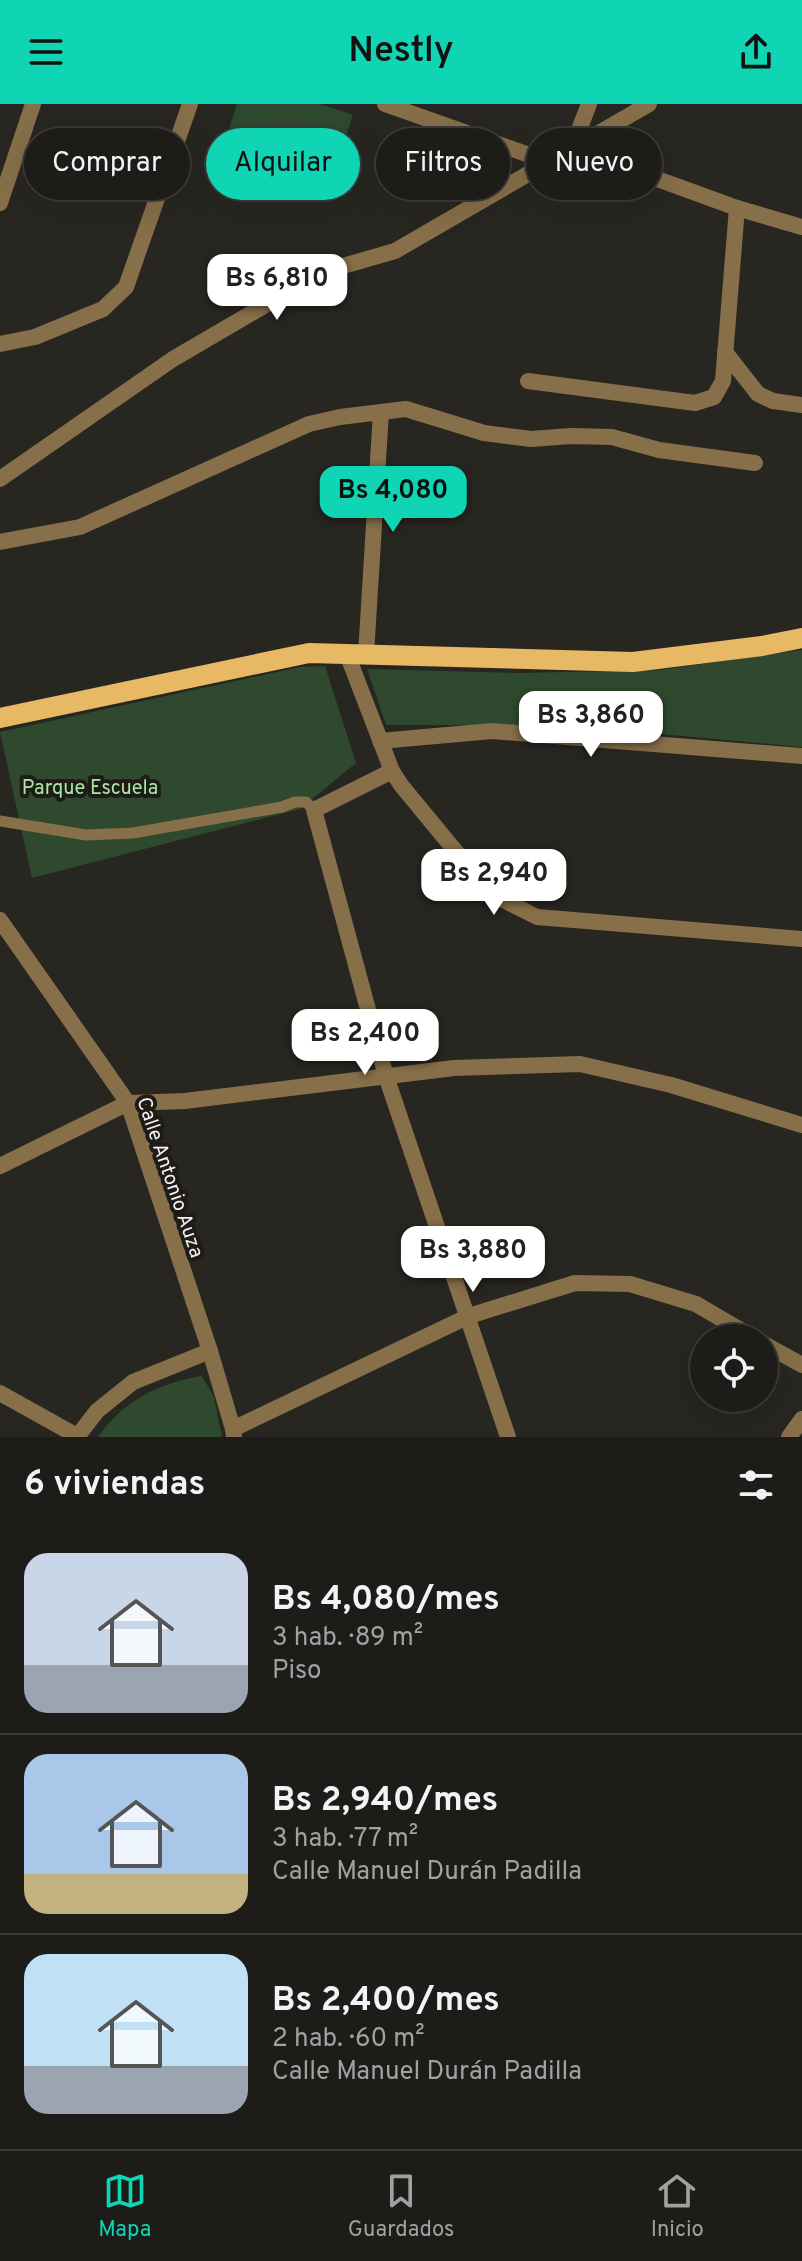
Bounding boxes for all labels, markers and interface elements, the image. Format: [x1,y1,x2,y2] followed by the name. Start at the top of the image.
[348,29,454,75] text: Nestly
[24,30,68,74] icon: menu
[734,30,778,74] icon: share
[24,128,190,200] chip: Comprar
[206,128,360,200] chip: Alquilar
[376,128,510,200] chip: Filtros
[526,128,662,200] chip: Nuevo
[194,254,360,322] pin: Bs 6,810
[225,263,329,296] text: Bs 6,810
[310,466,476,534] pin: Bs 4,080
[338,475,448,508] text: Bs 4,080
[508,691,674,759] pin: Bs 3,860
[537,700,645,733] text: Bs 3,860
[22,776,158,802] park label: Parque Escuela
[411,849,577,917] pin: Bs 2,940
[439,858,549,891] text: Bs 2,940
[282,1009,448,1077] pin: Bs 2,400
[310,1018,420,1051] text: Bs 2,400
[129,1094,209,1261] street label: Calle Antonio Auza
[390,1226,556,1294] pin: Bs 3,880
[419,1235,527,1268] text: Bs 3,880
[690,1324,778,1412] map controls
[690,1324,778,1412] button: locate
[734,1463,778,1507] icon: filters
[24,1464,205,1507] text: 6 viviendas
[272,1579,500,1622] text: Bs 4,080/mes
[88,1585,184,1681] icon: home
[272,1622,423,1655] text: 3 hab. · 89 m²
[272,1655,321,1688] text: Piso
[272,1780,498,1823] text: Bs 2,940/mes
[88,1786,184,1882] icon: home
[272,1823,418,1856] text: 3 hab. · 77 m²
[272,1856,582,1889] text: Calle Manuel Durán Padilla
[272,1980,500,2023] text: Bs 2,400/mes
[88,1986,184,2082] icon: home
[272,2023,425,2056] text: 2 hab. · 60 m²
[272,2056,582,2089] text: Calle Manuel Durán Padilla
[98,2169,151,2244] tab: Mapa
[348,2169,454,2244] tab: Guardados
[651,2169,704,2244] tab: Inicio

